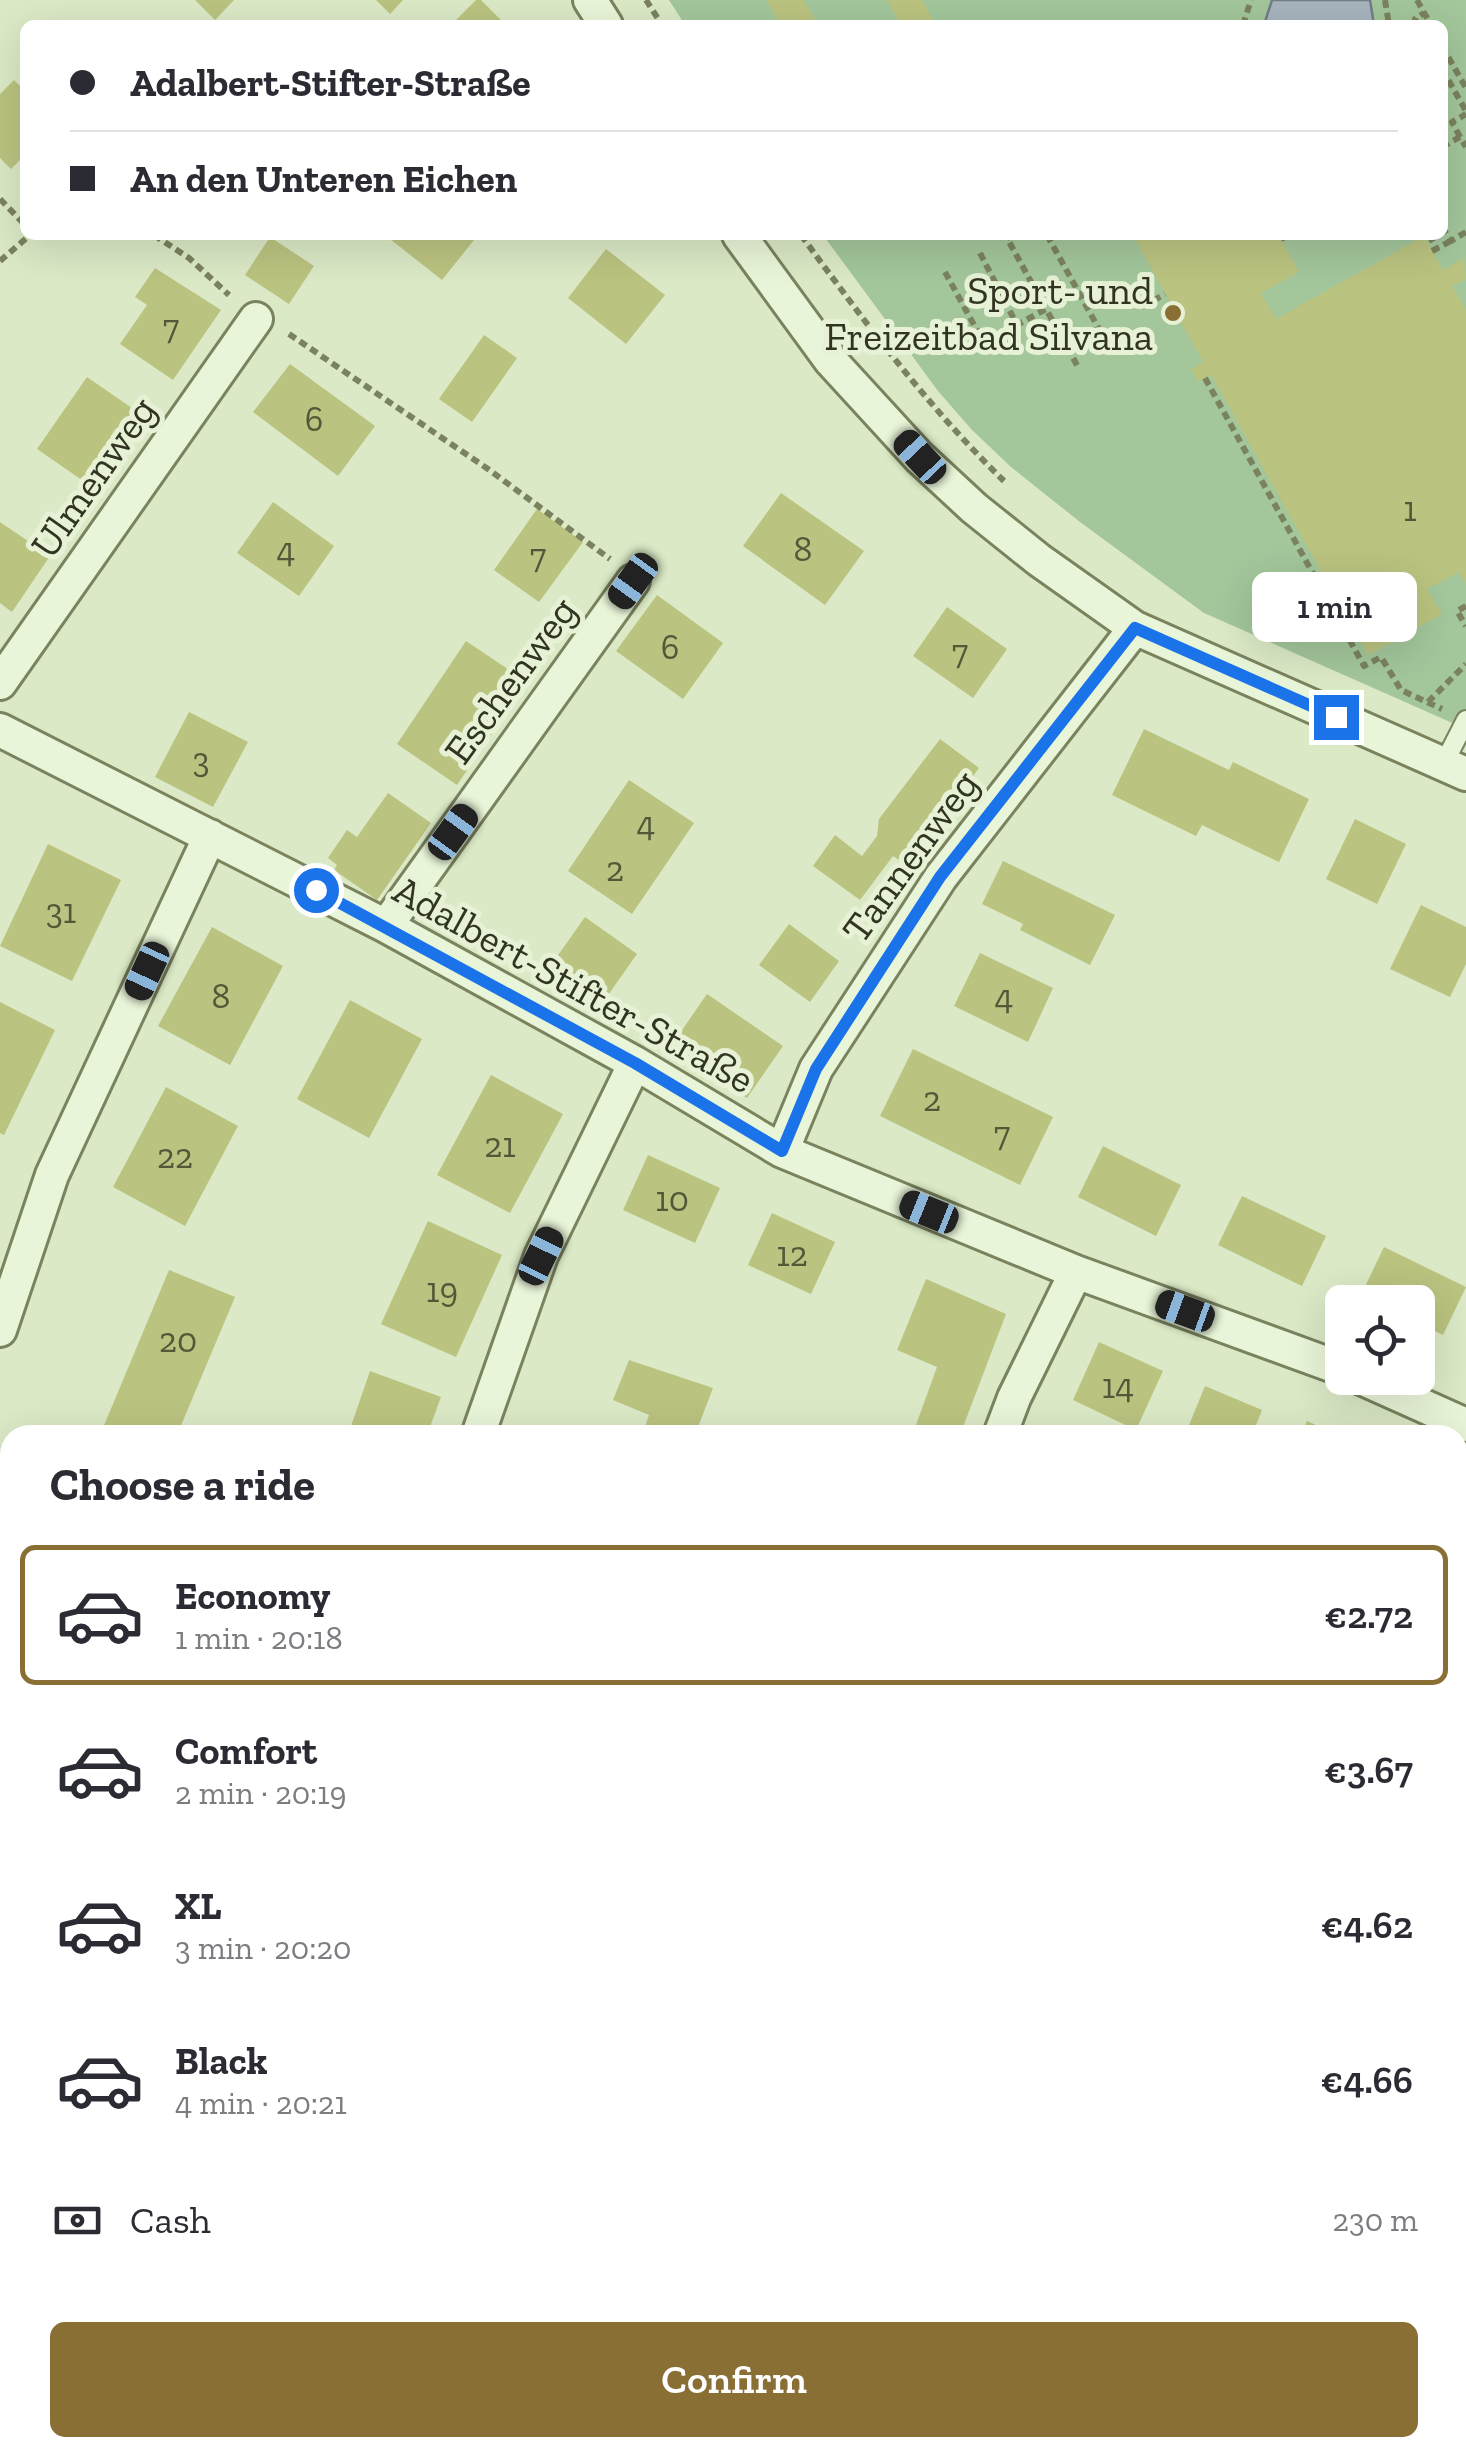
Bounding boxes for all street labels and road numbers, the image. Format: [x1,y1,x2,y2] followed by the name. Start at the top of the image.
[20,387,166,567] street label: Ulmenweg
[434,587,586,773] street label: Eschenweg
[832,761,988,951] street label: Tannenweg
[385,865,763,1103] street label: Adalbert-Stifter-Straße

